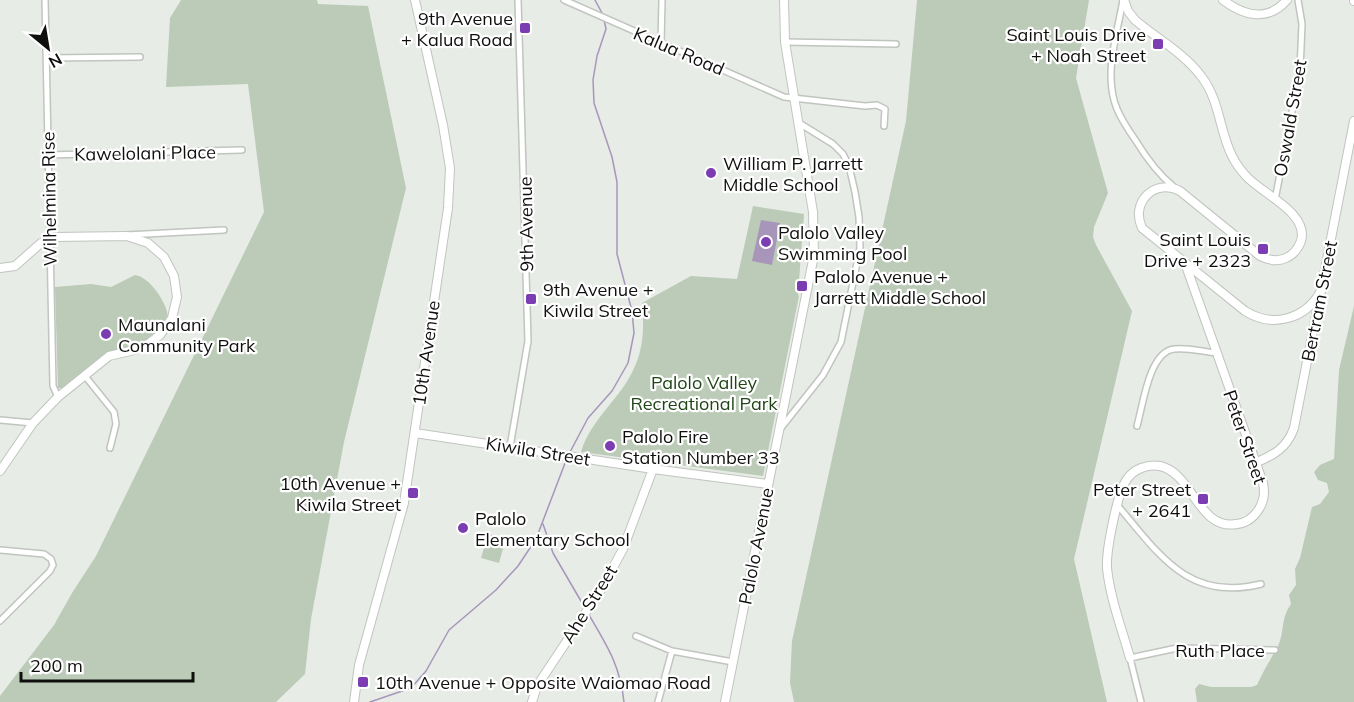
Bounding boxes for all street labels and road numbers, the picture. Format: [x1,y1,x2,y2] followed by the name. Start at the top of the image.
[630,22,728,80] street label: Kalua Road
[1268,58,1312,178] street label: Oswald Street
[36,131,62,267] street label: Wilhelmina Rise
[74,140,216,166] street label: Kawelolani Place
[514,176,538,272] street label: 9th Avenue
[1296,238,1342,364] street label: Bertram Street
[407,299,445,407] street label: 10th Avenue
[1218,387,1272,487] street label: Peter Street
[484,431,592,471] street label: Kiwila Street
[733,486,779,606] street label: Palolo Avenue
[556,561,622,647] street label: Ahe Street
[1175,639,1265,662] street label: Ruth Place

